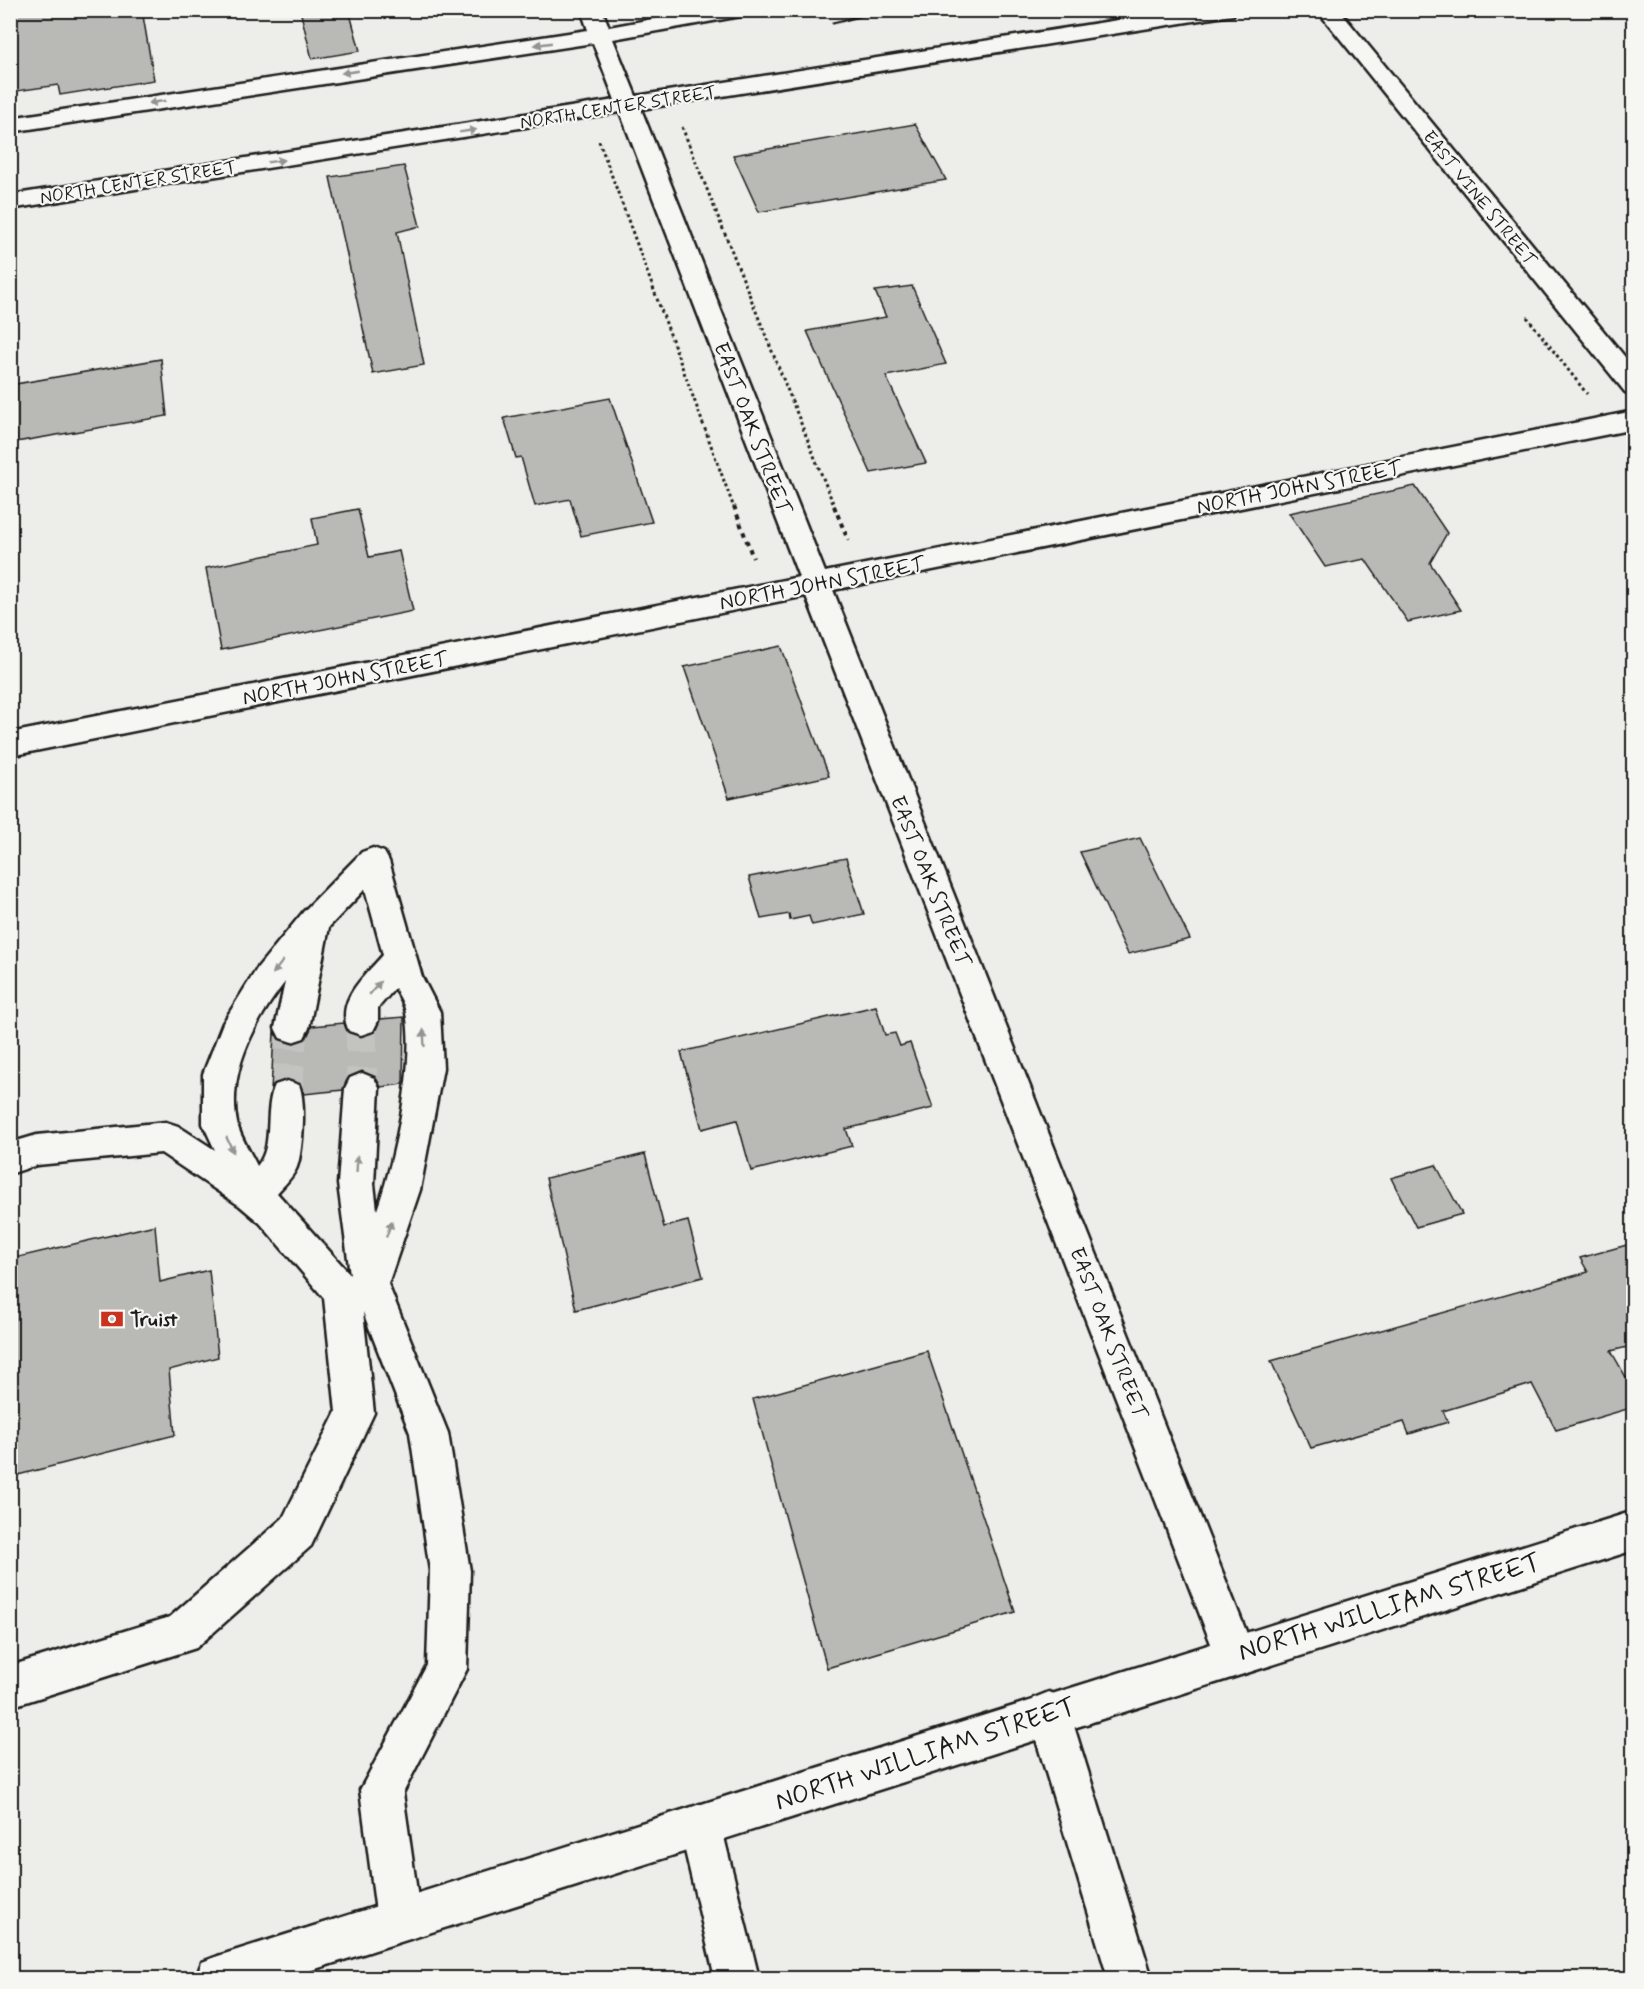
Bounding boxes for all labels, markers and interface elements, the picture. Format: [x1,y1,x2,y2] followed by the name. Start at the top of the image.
[533,39,552,48] one-way arrow
[340,68,359,77] one-way arrow
[518,81,718,135] street label: NORTH CENTER STREET
[147,98,166,107] one-way arrow
[459,126,478,135] one-way arrow
[1417,126,1542,272] street label: EAST VINE STREET
[38,156,238,210] street label: NORTH CENTER STREET
[266,156,285,165] one-way arrow
[706,338,798,519] street label: EAST OAK STREET
[1194,454,1405,522] street label: NORTH JOHN STREET
[717,550,928,618] street label: NORTH JOHN STREET
[240,645,451,713] street label: NORTH JOHN STREET
[883,792,977,972] street label: EAST OAK STREET
[271,959,284,975] one-way arrow
[369,980,382,996] one-way arrow
[420,1029,429,1048] one-way arrow
[225,1136,234,1153] one-way arrow
[352,1154,362,1173] one-way arrow
[384,1220,394,1238] one-way arrow
[1062,1243,1154,1424] street label: EAST OAK STREET
[99,1306,125,1332] bank icon: Truist
[130,1306,178,1334] place label: Truist
[1234,1546,1545,1670] street label: NORTH WILLIAM STREET
[771,1690,1080,1820] street label: NORTH WILLIAM STREET

